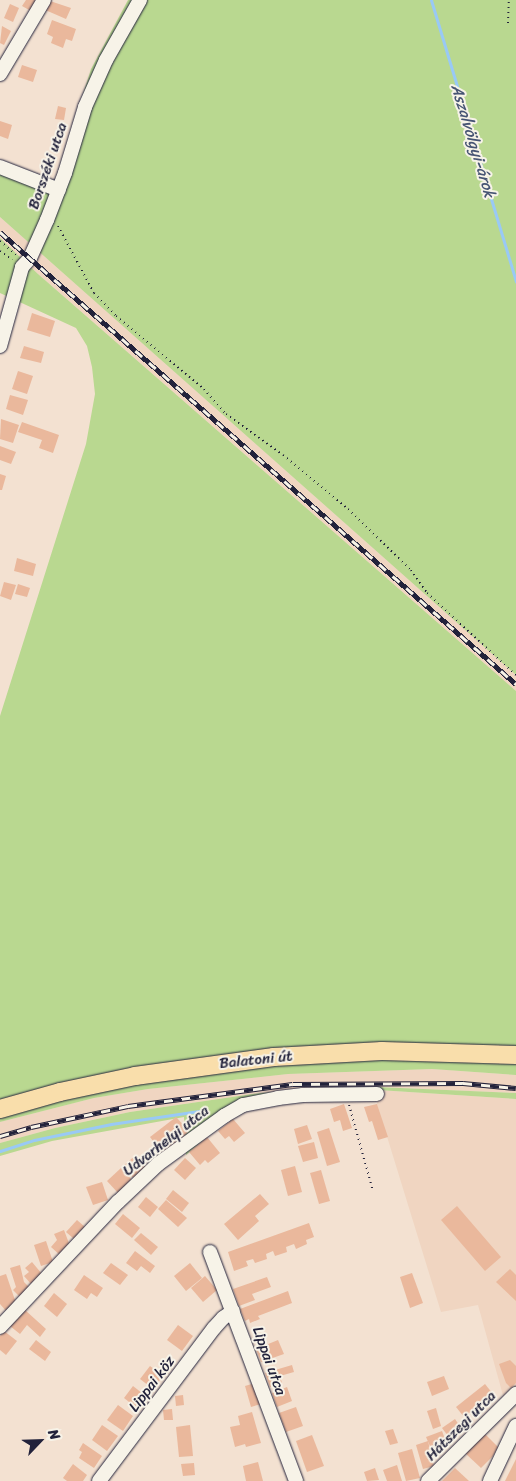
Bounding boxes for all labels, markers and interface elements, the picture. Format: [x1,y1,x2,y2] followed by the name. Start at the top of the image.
[447,82,499,200] water label: Aszalvölgyi-árok
[25,120,71,212] street label: Borszéki utca
[218,1047,294,1073] street label: Balatoni út
[120,1102,212,1180] street label: Udvarhelyi utca
[248,1324,290,1398] street label: Lippai utca
[125,1353,179,1415] street label: Lippai köz
[422,1387,500,1465] street label: Hátszegi utca
[15,1416,65,1466] north arrow
[41,1425,68,1444] text: N

